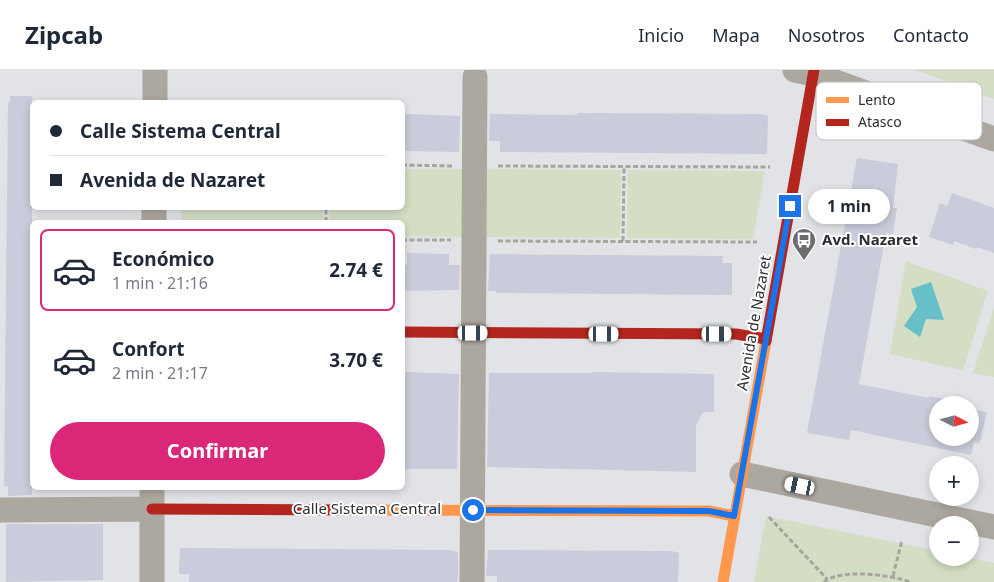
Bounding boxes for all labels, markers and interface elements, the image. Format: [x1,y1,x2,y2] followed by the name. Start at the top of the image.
[25,18,103,51] text: Zipcab
[638,23,684,47] text: Inicio
[712,23,760,47] text: Mapa
[788,23,865,47] text: Nosotros
[893,23,969,47] text: Contacto
[816,82,982,140] legend
[858,90,895,109] text: Lento
[858,112,902,131] text: Atasco
[80,118,281,144] text: Calle Sistema Central
[80,167,265,193] text: Avenida de Nazaret
[808,188,890,224] callout: 1 min
[779,195,801,217] route end
[827,195,871,217] text: 1 min
[791,227,817,261] bus stop icon: Avd. Nazaret
[822,229,918,249] place label: Avd. Nazaret
[112,246,214,272] text: Económico
[52,248,97,293] icon: car
[731,253,775,392] street label: Avenida de Nazaret
[329,257,383,283] text: 2.74 €
[112,272,208,294] text: 1 min · 21:16
[458,326,488,341] car
[589,327,619,342] car
[702,327,732,342] car
[112,336,184,362] text: Confort
[52,338,97,383] icon: car
[329,347,383,373] text: 3.70 €
[112,362,208,384] text: 2 min · 21:17
[929,396,979,446] north arrow
[929,396,979,566] map controls
[50,422,385,480] button: Confirmar
[929,456,979,506] button: +
[783,476,816,496] car
[293,498,441,518] street label: Calle Sistema Central
[462,499,484,521] route start
[929,516,979,566] button: −

